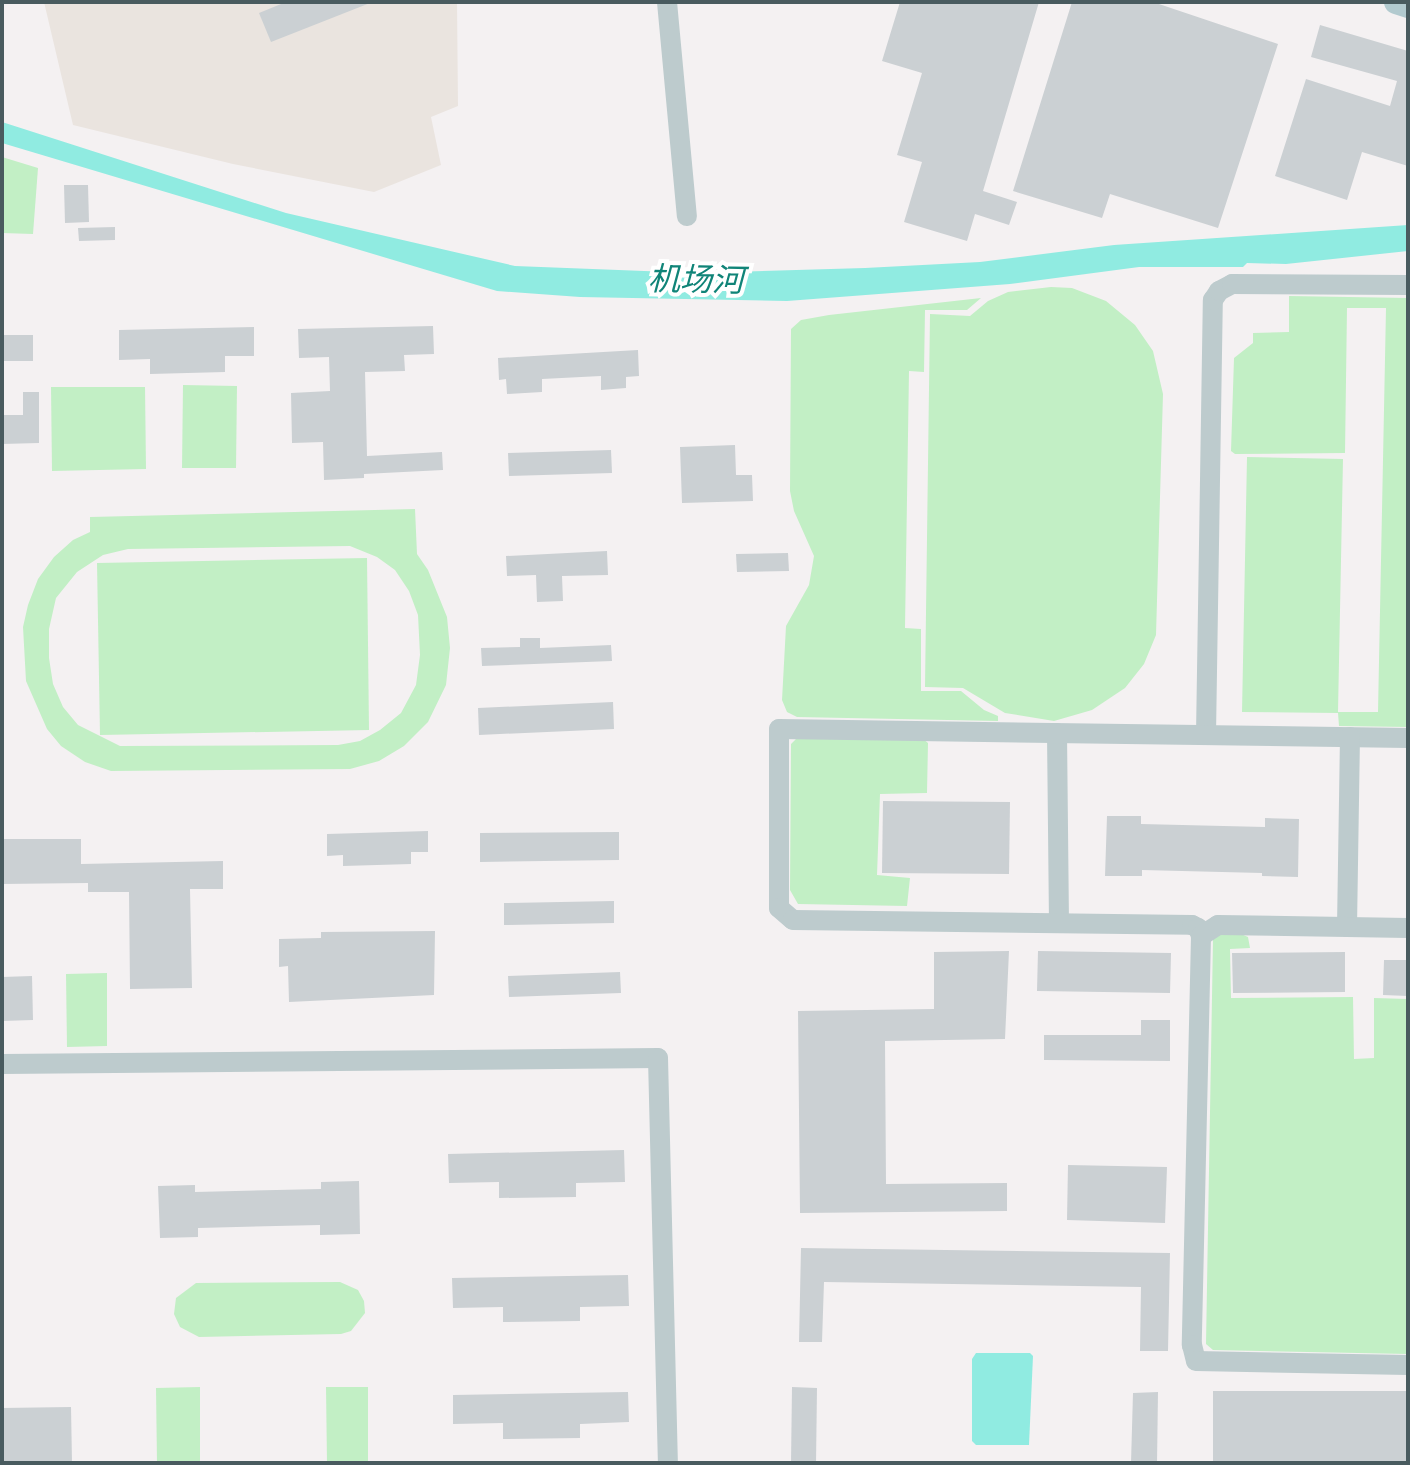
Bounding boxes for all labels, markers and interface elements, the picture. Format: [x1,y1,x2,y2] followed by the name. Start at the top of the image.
[648,260,744,300] water label: 机场河

